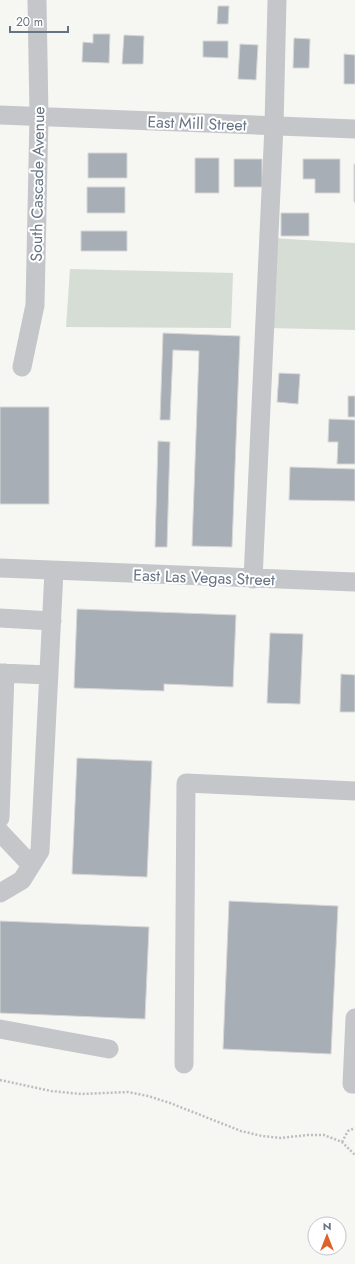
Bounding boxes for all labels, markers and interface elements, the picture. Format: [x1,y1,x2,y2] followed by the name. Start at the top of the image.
[10,8,68,34] scale bar
[16,13,43,31] text: 20 m
[25,106,50,262] street label: South Cascade Avenue
[147,110,247,137] street label: East Mill Street
[133,564,275,591] street label: East Las Vegas Street
[307,1216,347,1256] north arrow
[323,1218,331,1234] text: N

